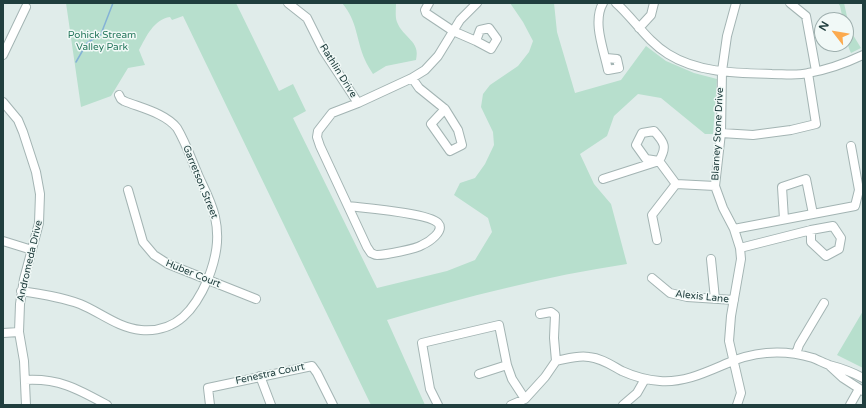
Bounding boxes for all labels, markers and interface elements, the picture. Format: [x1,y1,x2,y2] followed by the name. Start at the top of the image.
[814,12,854,52] north arrow
[816,19,832,33] text: N
[68,29,136,52] park label: Pohick Stream Valley Park
[317,42,359,100] street label: Rathlin Drive
[710,87,726,181] street label: Blarney Stone Drive
[180,143,220,221] street label: Garretson Street
[15,219,45,303] street label: Andromeda Drive
[164,257,222,291] street label: Huber Court
[675,288,729,306] street label: Alexis Lane
[234,361,306,387] street label: Fenestra Court

